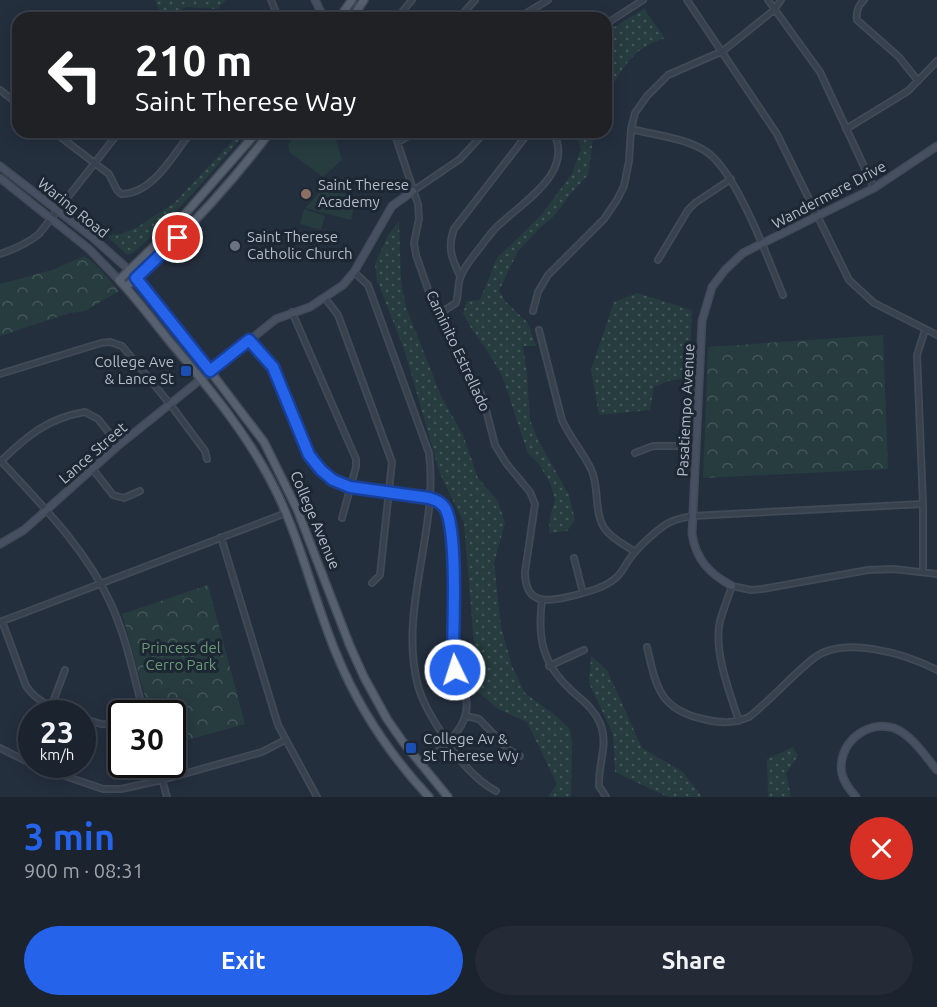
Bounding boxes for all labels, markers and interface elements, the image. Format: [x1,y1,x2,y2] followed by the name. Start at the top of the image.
[36,36,114,114] icon: left
[135,37,252,84] text: 210 m
[135,86,356,116] text: Saint Therese Way
[769,157,889,232] street label: Wandermere Drive
[35,174,112,241] street label: Waring Road
[318,176,409,210] place label: Saint Therese Academy
[299,187,313,201] marker: Saint Therese Academy
[152,212,203,263] pin
[161,221,194,254] icon: arrive
[247,228,353,262] place label: Saint Therese Catholic Church
[228,239,242,253] marker: Saint Therese Catholic Church
[423,288,494,414] street label: Caminito Estrellado
[674,343,697,477] street label: Pasatiempo Avenue
[94,353,174,387] place label: College Ave & Lance St
[179,364,193,378] marker: College Ave & Lance St
[55,418,130,487] street label: Lance Street
[287,468,344,571] street label: College Avenue
[423,638,487,702] position arrow
[141,639,221,673] park label: Princess del Cerro Park
[108,700,186,778] speed limit sign: 30
[40,715,74,749] text: 23
[423,730,519,764] place label: College Av & St Therese Wy
[404,741,418,755] marker: College Av & St Therese Wy
[40,746,74,763] text: km/h
[24,816,115,857] text: 3 min
[850,817,913,880] button: close
[24,859,144,882] text: 900 m · 08:31
[24,926,463,995] button: Exit
[475,926,913,995] button: Share

